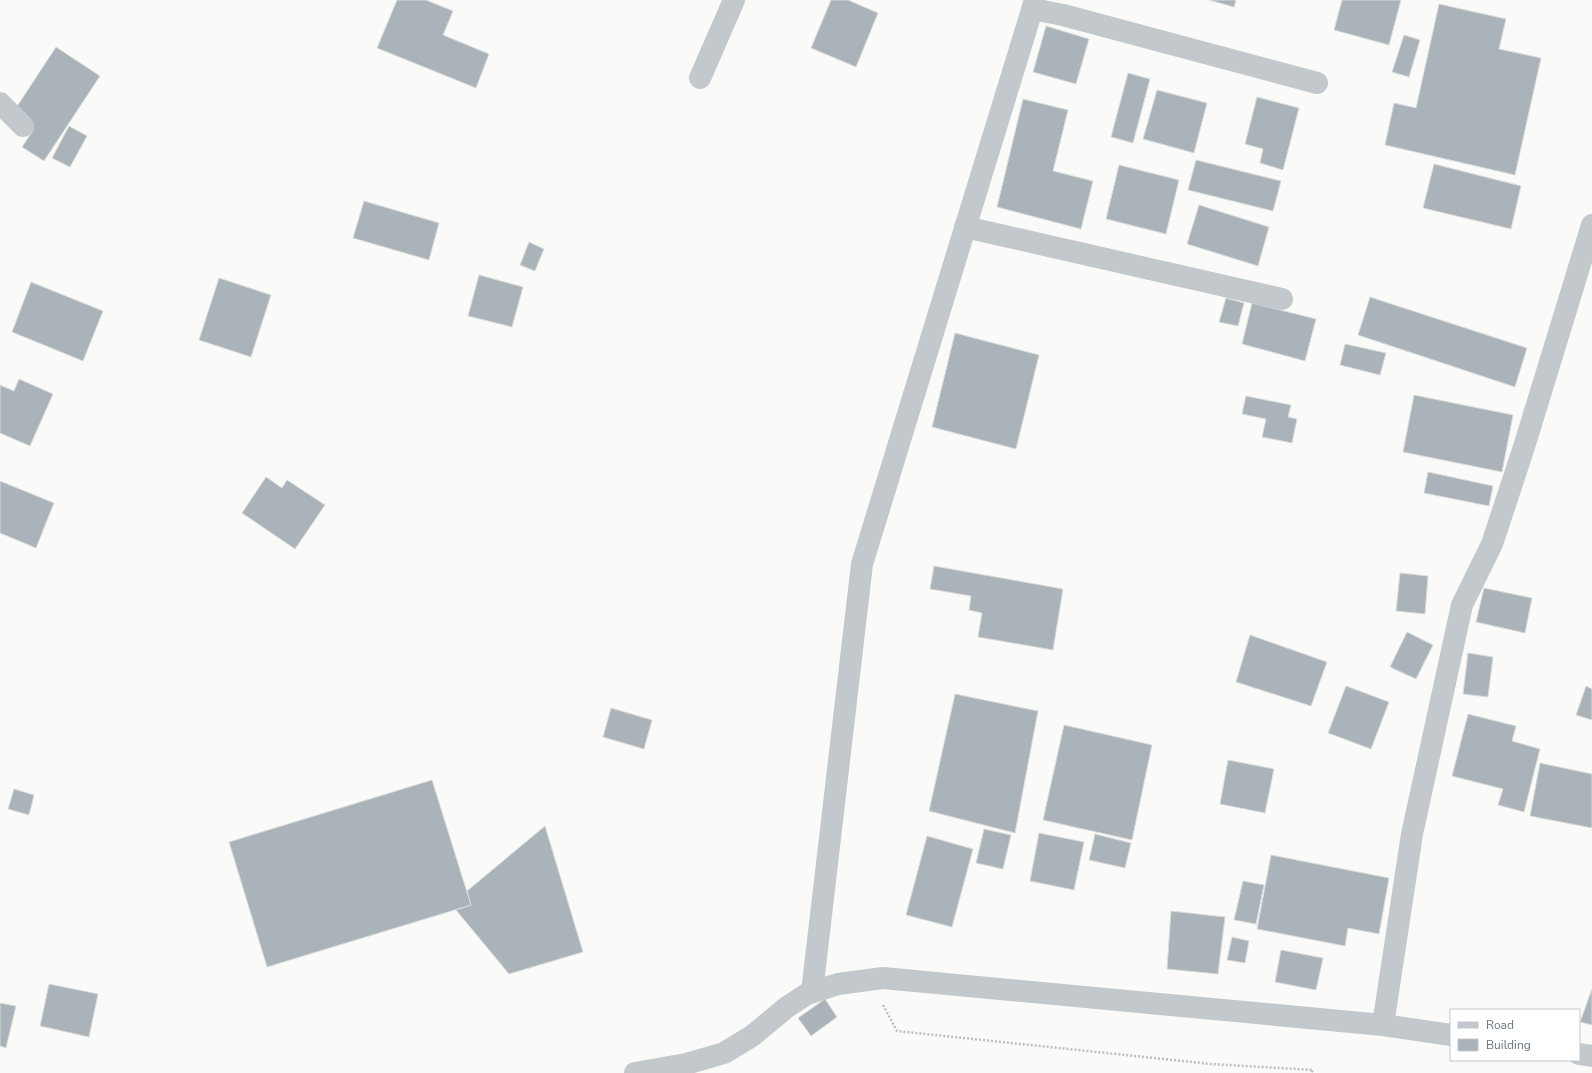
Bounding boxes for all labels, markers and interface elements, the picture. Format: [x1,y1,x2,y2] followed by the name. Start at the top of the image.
[1450,1009,1580,1061] legend
[1486,1017,1514,1033] text: Road
[1486,1037,1531,1053] text: Building

